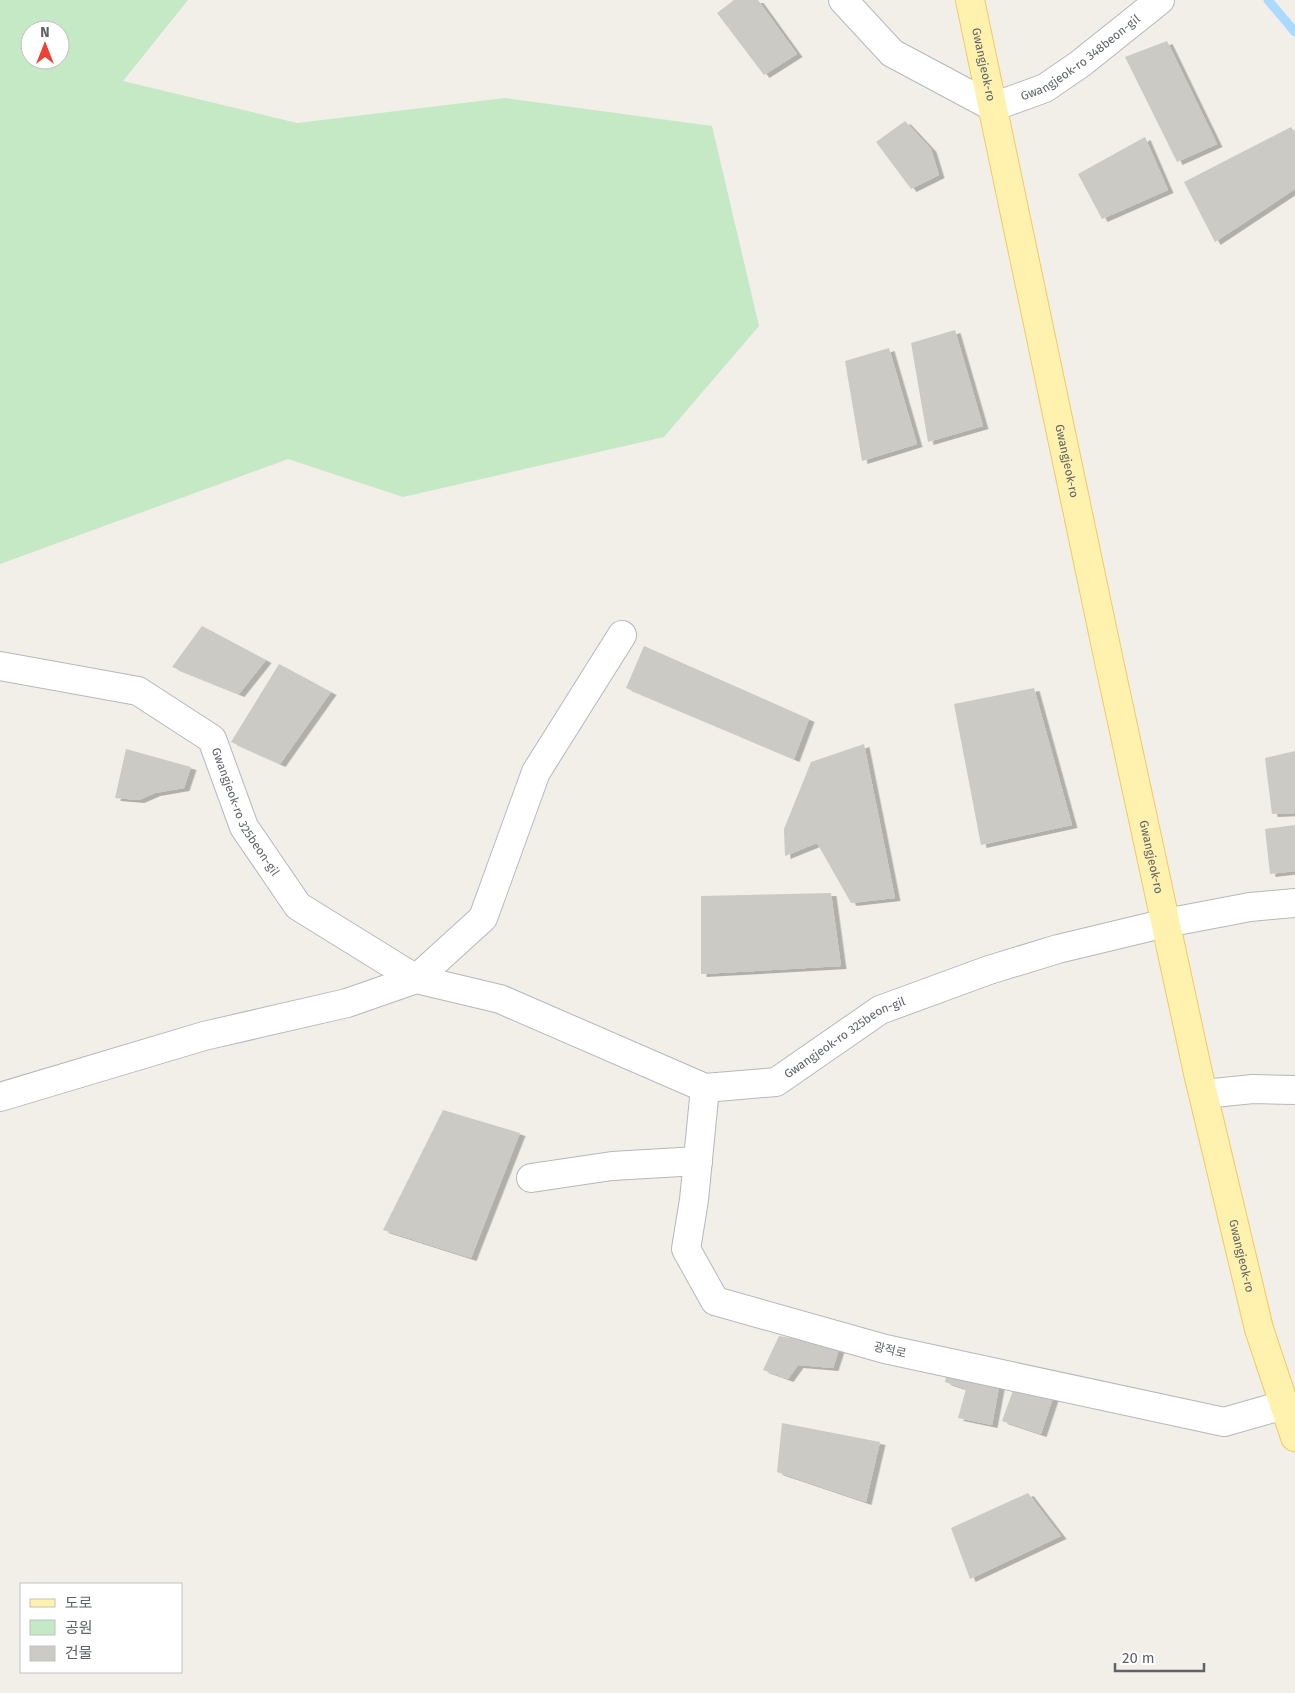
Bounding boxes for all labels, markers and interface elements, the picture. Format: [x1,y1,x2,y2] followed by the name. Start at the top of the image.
[1019,12,1143,103] street label: Gwangjeok-ro 348beon-gil
[20,20,70,70] north arrow
[40,24,50,41] text: N
[969,27,998,103] street label: Gwangjeok-ro
[1052,423,1081,499] street label: Gwangjeok-ro
[209,746,283,879] street label: Gwangjeok-ro 325beon-gil
[1137,819,1166,895] street label: Gwangjeok-ro
[781,994,908,1081] street label: Gwangjeok-ro 325beon-gil
[1226,1218,1257,1294] street label: Gwangjeok-ro
[872,1339,908,1361] street label: 광적로
[20,1583,182,1673] legend
[65,1594,93,1612] text: 도로
[65,1619,93,1637] text: 공원
[1115,1640,1204,1672] scale bar
[65,1644,93,1662] text: 건물
[1122,1649,1155,1667] text: 20 m

